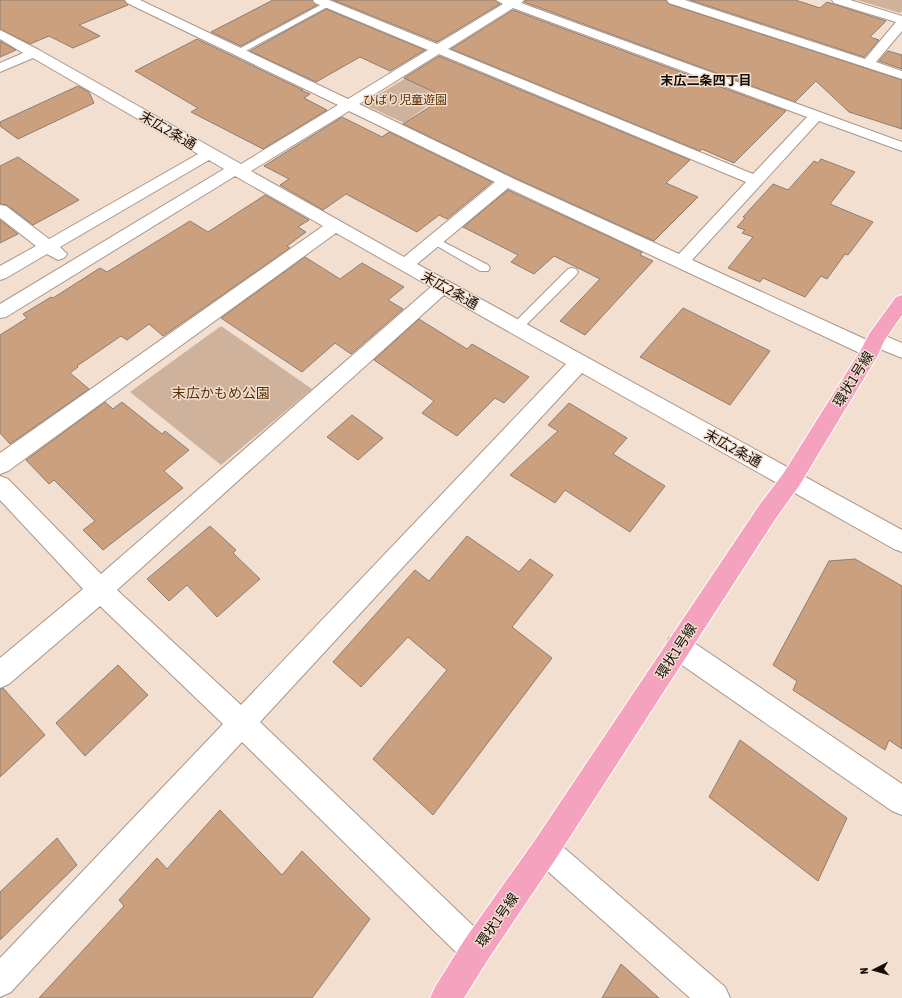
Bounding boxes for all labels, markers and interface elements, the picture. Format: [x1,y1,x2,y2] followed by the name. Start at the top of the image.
[660,73,752,88] district label: 末広二条四丁目
[363,93,447,107] park label: ひばり児童遊園
[137,107,199,153] street label: 末広2条通
[419,268,481,312] street label: 末広2条通
[830,348,876,410] street label: 環状1号線
[172,385,270,401] park label: 末広かもめ公園
[702,426,764,470] street label: 末広2条通
[652,620,700,682] street label: 環状1号線
[472,890,522,950] street label: 環状1号線
[854,950,894,990] north arrow
[858,967,870,975] text: N

